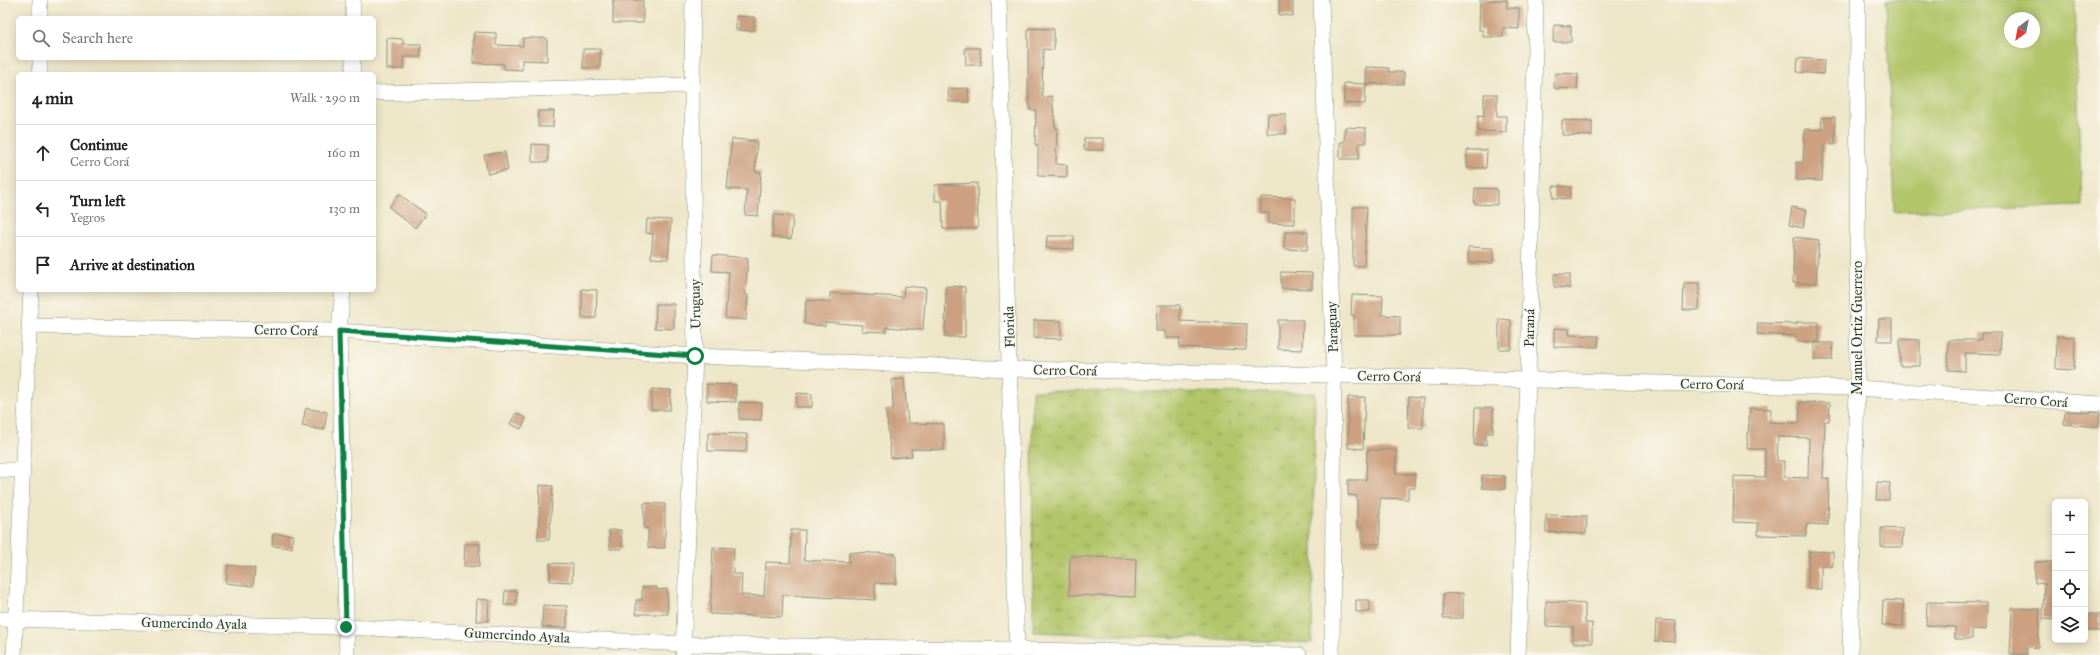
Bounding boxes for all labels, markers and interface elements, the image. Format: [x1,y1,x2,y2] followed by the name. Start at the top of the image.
[2004,12,2040,48] north arrow
[16,16,376,60] search box
[30,27,52,49] icon: search
[62,29,133,47] text: Search here
[32,88,73,109] text: 4 min
[290,90,360,106] text: Walk · 290 m
[70,136,128,154] text: Continue
[32,142,54,164] icon: ahead
[327,145,360,161] text: 160 m
[70,154,129,170] text: Cerro Corá
[70,192,126,210] text: Turn left
[32,198,54,220] icon: left
[328,201,360,217] text: 130 m
[70,210,105,226] text: Yegros
[32,254,54,276] icon: arrive
[70,256,195,274] text: Arrive at destination
[1849,261,1866,395] street label: Manuel Ortiz Guerrero
[687,278,704,329] street label: Uruguay
[1323,301,1342,353] street label: Paraguay
[1000,306,1019,348] street label: Florida
[1521,309,1538,347] street label: Paraná
[254,321,318,340] street label: Cerro Corá
[686,347,704,365] route start
[1033,361,1097,380] street label: Cerro Corá
[1357,367,1421,386] street label: Cerro Corá
[1680,375,1744,394] street label: Cerro Corá
[2004,390,2068,411] street label: Cerro Corá
[2052,499,2088,643] map controls
[2052,499,2088,535] button: +
[2052,535,2088,571] button: −
[2052,571,2088,607] button: locate
[2052,607,2088,643] button: layers
[141,614,247,633] street label: Gumercindo Ayala
[337,618,355,636] route end
[464,624,570,647] street label: Gumercindo Ayala

